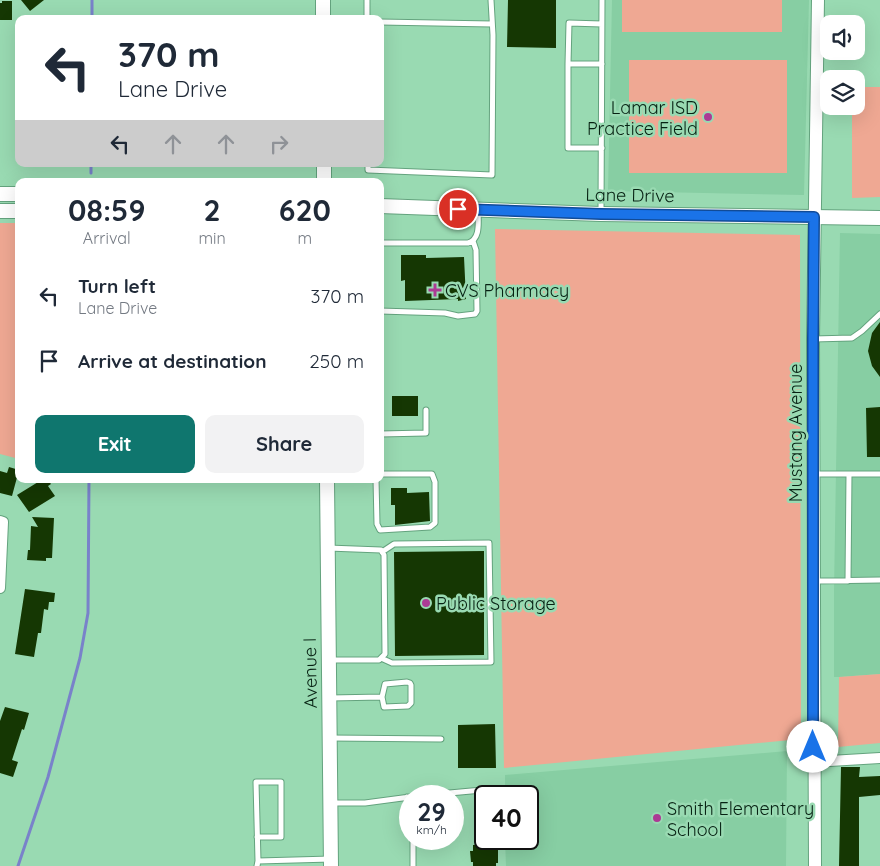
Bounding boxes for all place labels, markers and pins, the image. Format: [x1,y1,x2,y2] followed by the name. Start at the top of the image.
[587,96,698,140] place label: Lamar ISD Practice Field
[702,111,714,123] marker: Lamar ISD Practice Field
[437,188,479,230] pin
[445,279,569,302] place label: CVS Pharmacy
[429,284,441,296] marker: CVS Pharmacy
[436,592,556,615] place label: Public Storage
[420,597,432,609] marker: Public Storage
[667,797,814,841] place label: Smith Elementary School
[651,812,663,824] marker: Smith Elementary School

